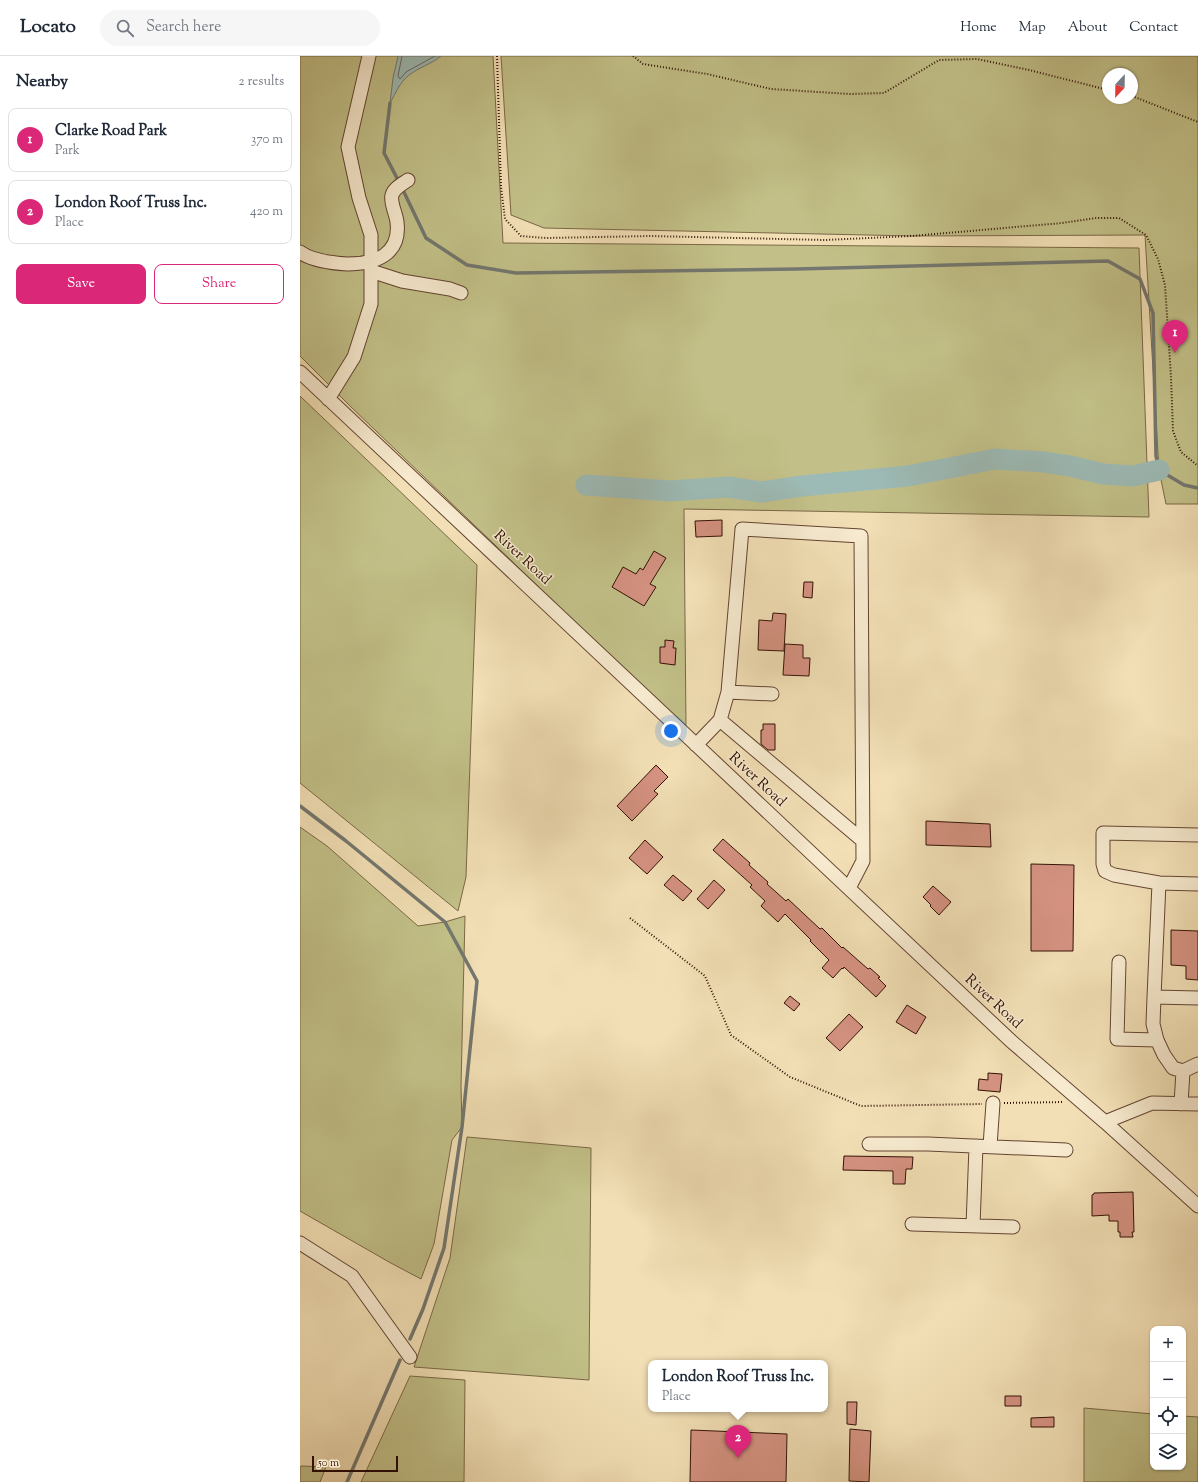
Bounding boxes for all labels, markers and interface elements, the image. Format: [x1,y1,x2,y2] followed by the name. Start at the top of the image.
[100,10,380,46] search box
[20,14,76,41] text: Locato
[114,17,136,39] icon: search
[146,17,221,38] text: Search here
[960,18,997,38] text: Home
[1019,18,1046,38] text: Map
[1068,18,1107,38] text: About
[1129,18,1178,38] text: Contact
[1102,68,1138,104] north arrow
[16,70,68,94] text: Nearby
[239,73,284,91] text: 2 results
[55,121,167,142] text: Clarke Road Park
[28,131,32,149] text: 1
[251,131,283,149] text: 370 m
[55,142,80,160] text: Park
[55,193,207,214] text: London Roof Truss Inc.
[27,203,33,221] text: 2
[250,203,283,221] text: 420 m
[55,214,84,232] text: Place
[16,264,146,304] button: Save
[154,264,284,304] button: Share
[1162,320,1188,353] pin: 1
[489,526,556,591] street label: River Road
[661,721,681,741] your location
[724,748,791,813] street label: River Road
[960,970,1027,1035] street label: River Road
[1150,1326,1186,1470] map controls
[1150,1326,1186,1362] button: +
[648,1360,828,1412] popup
[1150,1362,1186,1398] button: −
[662,1367,814,1388] text: London Roof Truss Inc.
[662,1388,691,1406] text: Place
[1150,1398,1186,1434] button: locate
[725,1425,751,1458] pin: 2
[1150,1434,1186,1470] button: layers
[312,1454,398,1473] scale bar
[318,1455,339,1471] text: 50 m

